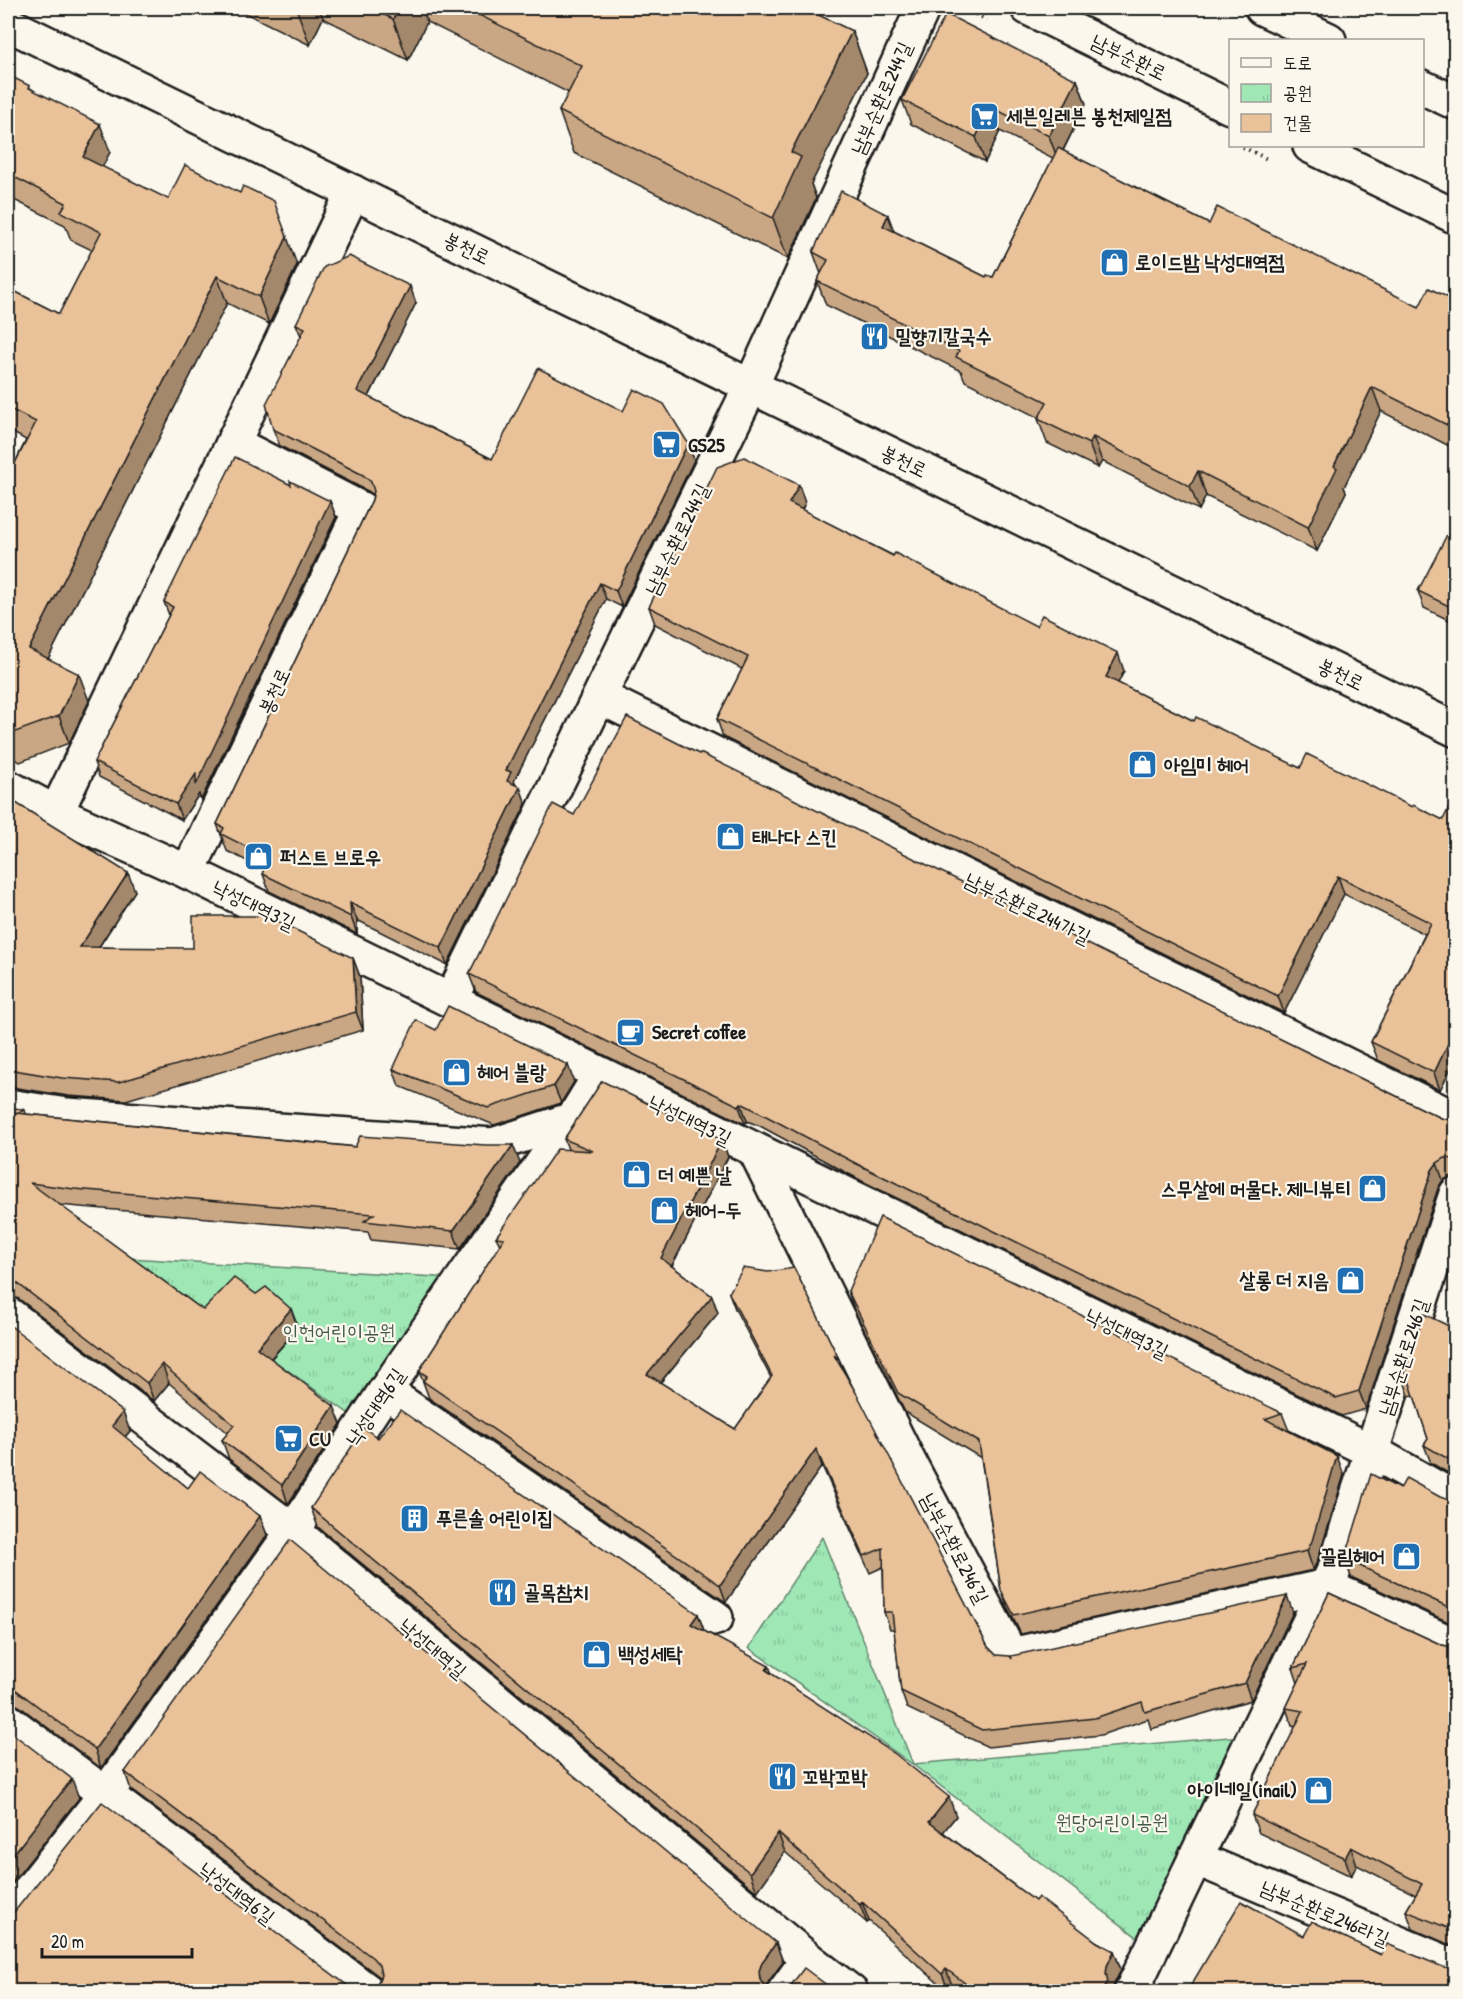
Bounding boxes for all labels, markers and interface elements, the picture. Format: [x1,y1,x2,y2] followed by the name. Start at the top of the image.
[1087,27,1171,86] street label: 남부순환로
[844,37,917,159] street label: 남부순환로244길
[1229,39,1424,147] legend
[1283,50,1312,75] text: 도로
[1283,80,1312,105] text: 공원
[969,100,1001,132] supermarket icon: 세븐일레븐 봉천제일점
[1006,102,1172,129] place label: 세븐일레븐 봉천제일점
[1283,110,1312,135] text: 건물
[440,225,495,270] street label: 봉천로
[1098,246,1130,278] shop icon: 로이드밤 낙성대역점
[1135,248,1284,275] place label: 로이드밤 낙성대역점
[858,320,890,352] restaurant icon: 밀향기칼국수
[895,322,992,349] place label: 밀향기칼국수
[651,429,683,461] supermarket icon: GS25
[688,431,725,458] place label: GS25
[877,438,932,483] street label: 봉천로
[638,479,715,599] street label: 남부순환로244길
[1314,651,1369,696] street label: 봉천로
[251,663,296,718] street label: 봉천로
[1127,749,1159,781] shop icon: 아임미 헤어
[1164,751,1249,778] place label: 아임미 헤어
[715,821,747,853] shop icon: 태나다 스킨
[752,823,837,850] place label: 태나다 스킨
[243,841,275,873] shop icon: 퍼스트 브로우
[280,843,381,870] place label: 퍼스트 브로우
[961,865,1096,950] street label: 남부순환로244가길
[208,873,300,936] street label: 낙성대역3길
[615,1016,647,1048] cafe icon: Secret coffee
[652,1018,746,1045] place label: Secret coffee
[440,1056,472,1088] shop icon: 헤어 블랑
[477,1058,547,1085] place label: 헤어 블랑
[644,1088,736,1151] street label: 낙성대역3길
[621,1159,653,1191] shop icon: 더 예쁜 날
[658,1161,732,1188] place label: 더 예쁜 날
[1356,1173,1388,1205] shop icon: 스무살에 머물다. 제니뷰티
[1160,1175,1351,1202] place label: 스무살에 머물다. 제니뷰티
[648,1194,680,1226] shop icon: 헤어-두
[685,1196,741,1223] place label: 헤어-두
[1334,1264,1366,1296] shop icon: 살롱 더 지음
[1239,1266,1329,1293] place label: 살롱 더 지음
[1371,1295,1434,1419] street label: 남부순환로246길
[1081,1301,1173,1364] street label: 낙성대역3길
[283,1318,395,1345] park label: 인헌어린이공원
[339,1363,411,1451] street label: 낙성대역6길
[272,1423,304,1455] supermarket icon: CU
[309,1425,331,1452] place label: CU
[915,1488,996,1608] street label: 남부순환로246길
[399,1502,431,1534] building icon: 푸른솔 어린이집
[436,1504,553,1531] place label: 푸른솔 어린이집
[1390,1540,1422,1572] shop icon: 끌림헤어
[1321,1542,1385,1569] place label: 끌림헤어
[487,1576,519,1608] restaurant icon: 골목참치
[524,1578,588,1605] place label: 골목참치
[394,1611,473,1684] street label: 낙성대역길
[581,1638,613,1670] shop icon: 백성세탁
[618,1640,683,1667] place label: 백성세탁
[766,1761,798,1793] restaurant icon: 꼬박꼬박
[803,1763,868,1790] place label: 꼬박꼬박
[1302,1774,1334,1806] shop icon: 아이네일(inail)
[1188,1776,1297,1803] place label: 아이네일(inail)
[1056,1808,1168,1835] park label: 원당어린이공원
[194,1855,281,1930] street label: 낙성대역6길
[1257,1873,1394,1952] street label: 남부순환로246라길
[42,1921,192,1959] scale bar
[51,1929,84,1954] text: 20 m

